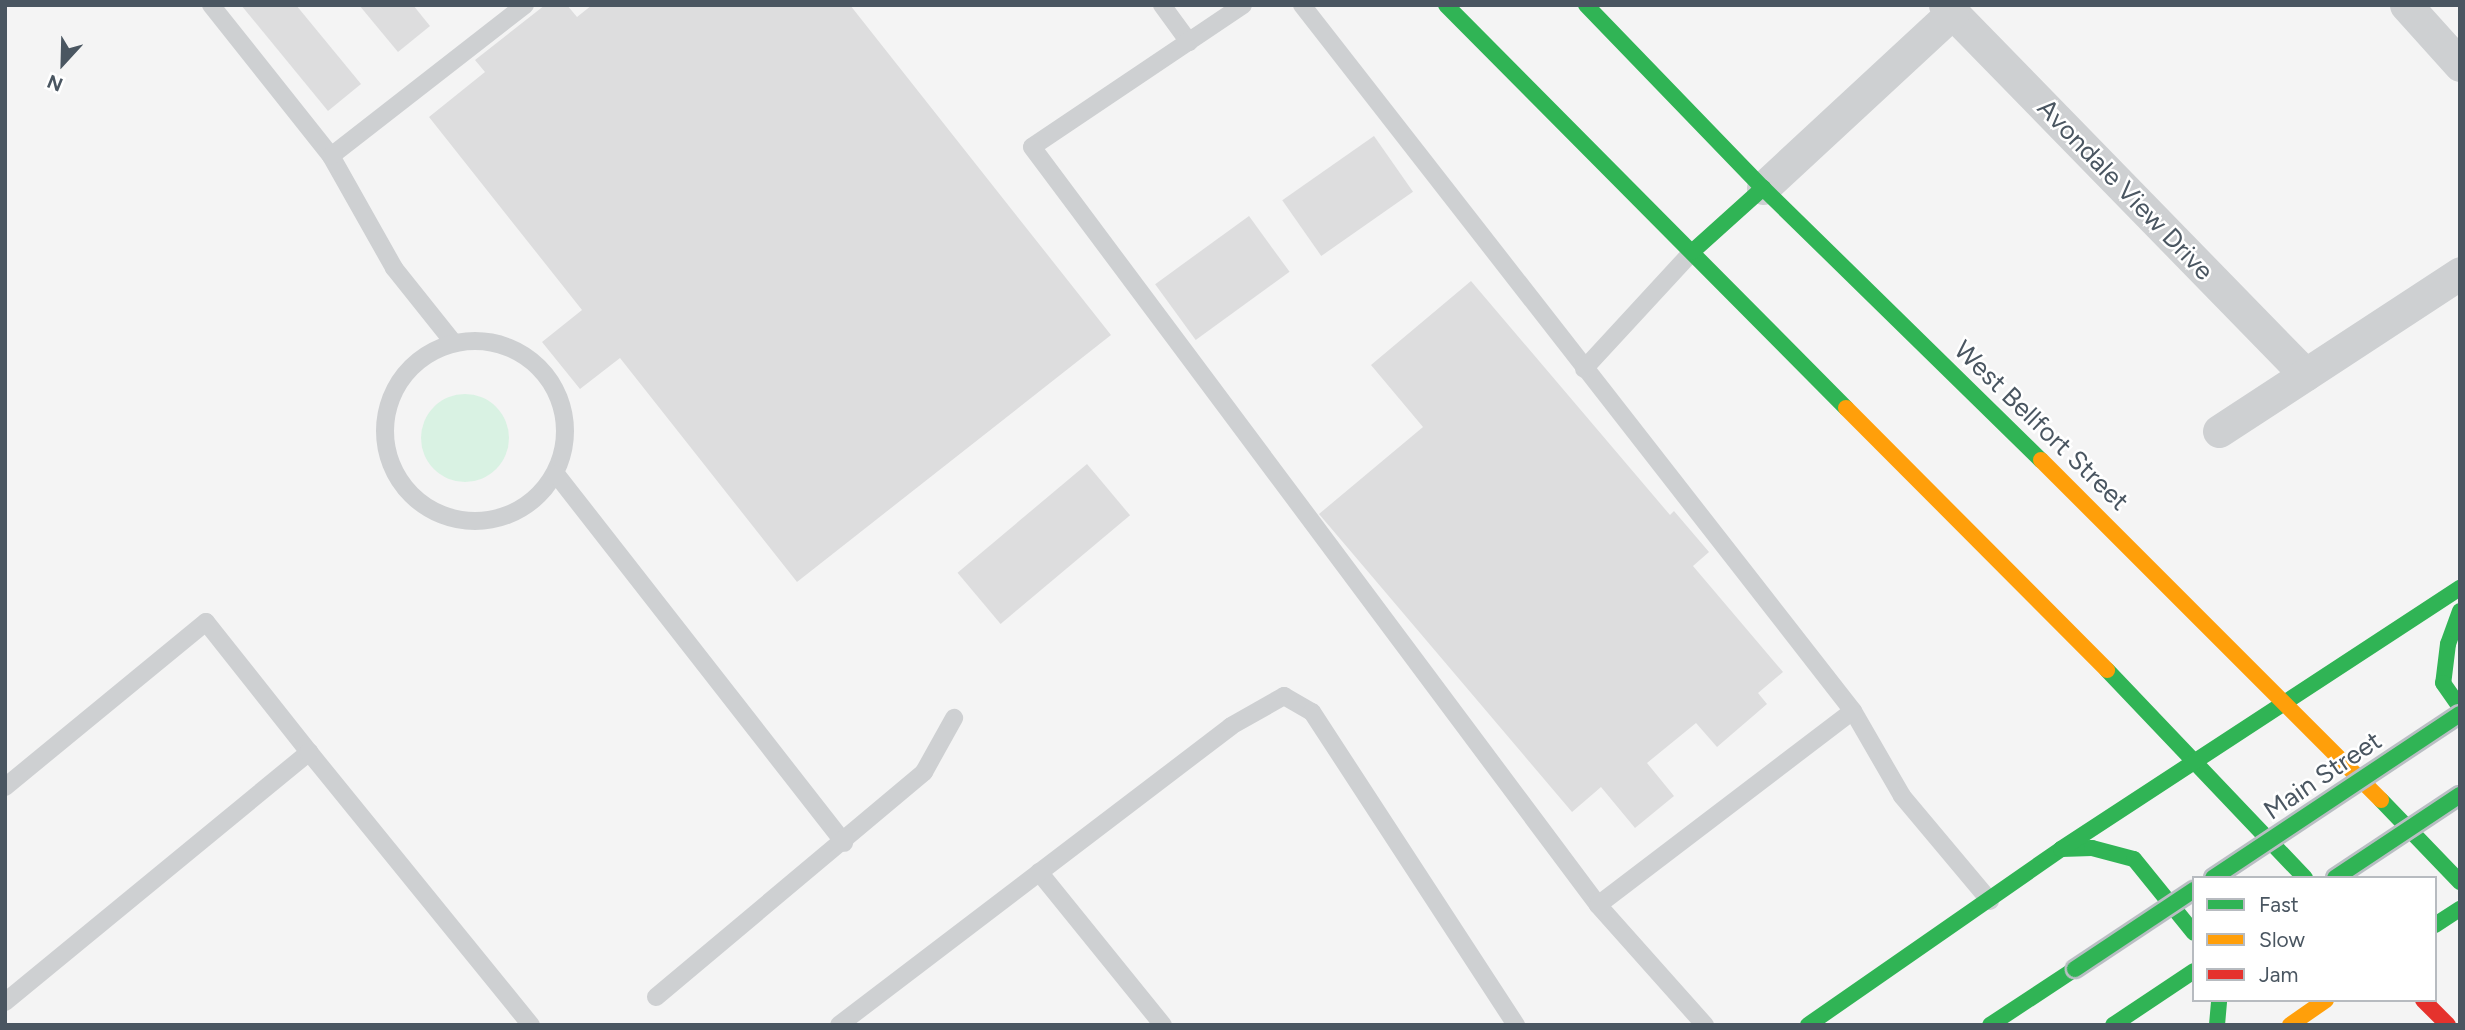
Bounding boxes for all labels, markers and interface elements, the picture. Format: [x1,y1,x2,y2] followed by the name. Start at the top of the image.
[28,28,98,98] north arrow
[44,70,66,96] text: N
[2031,93,2219,287] street label: Avondale View Drive
[1947,335,2135,517] street label: West Bellfort Street
[2258,725,2388,827] street label: Main Street
[2192,876,2437,1002] legend
[2259,892,2299,917] text: Fast
[2259,927,2305,952] text: Slow
[2259,962,2298,987] text: Jam

